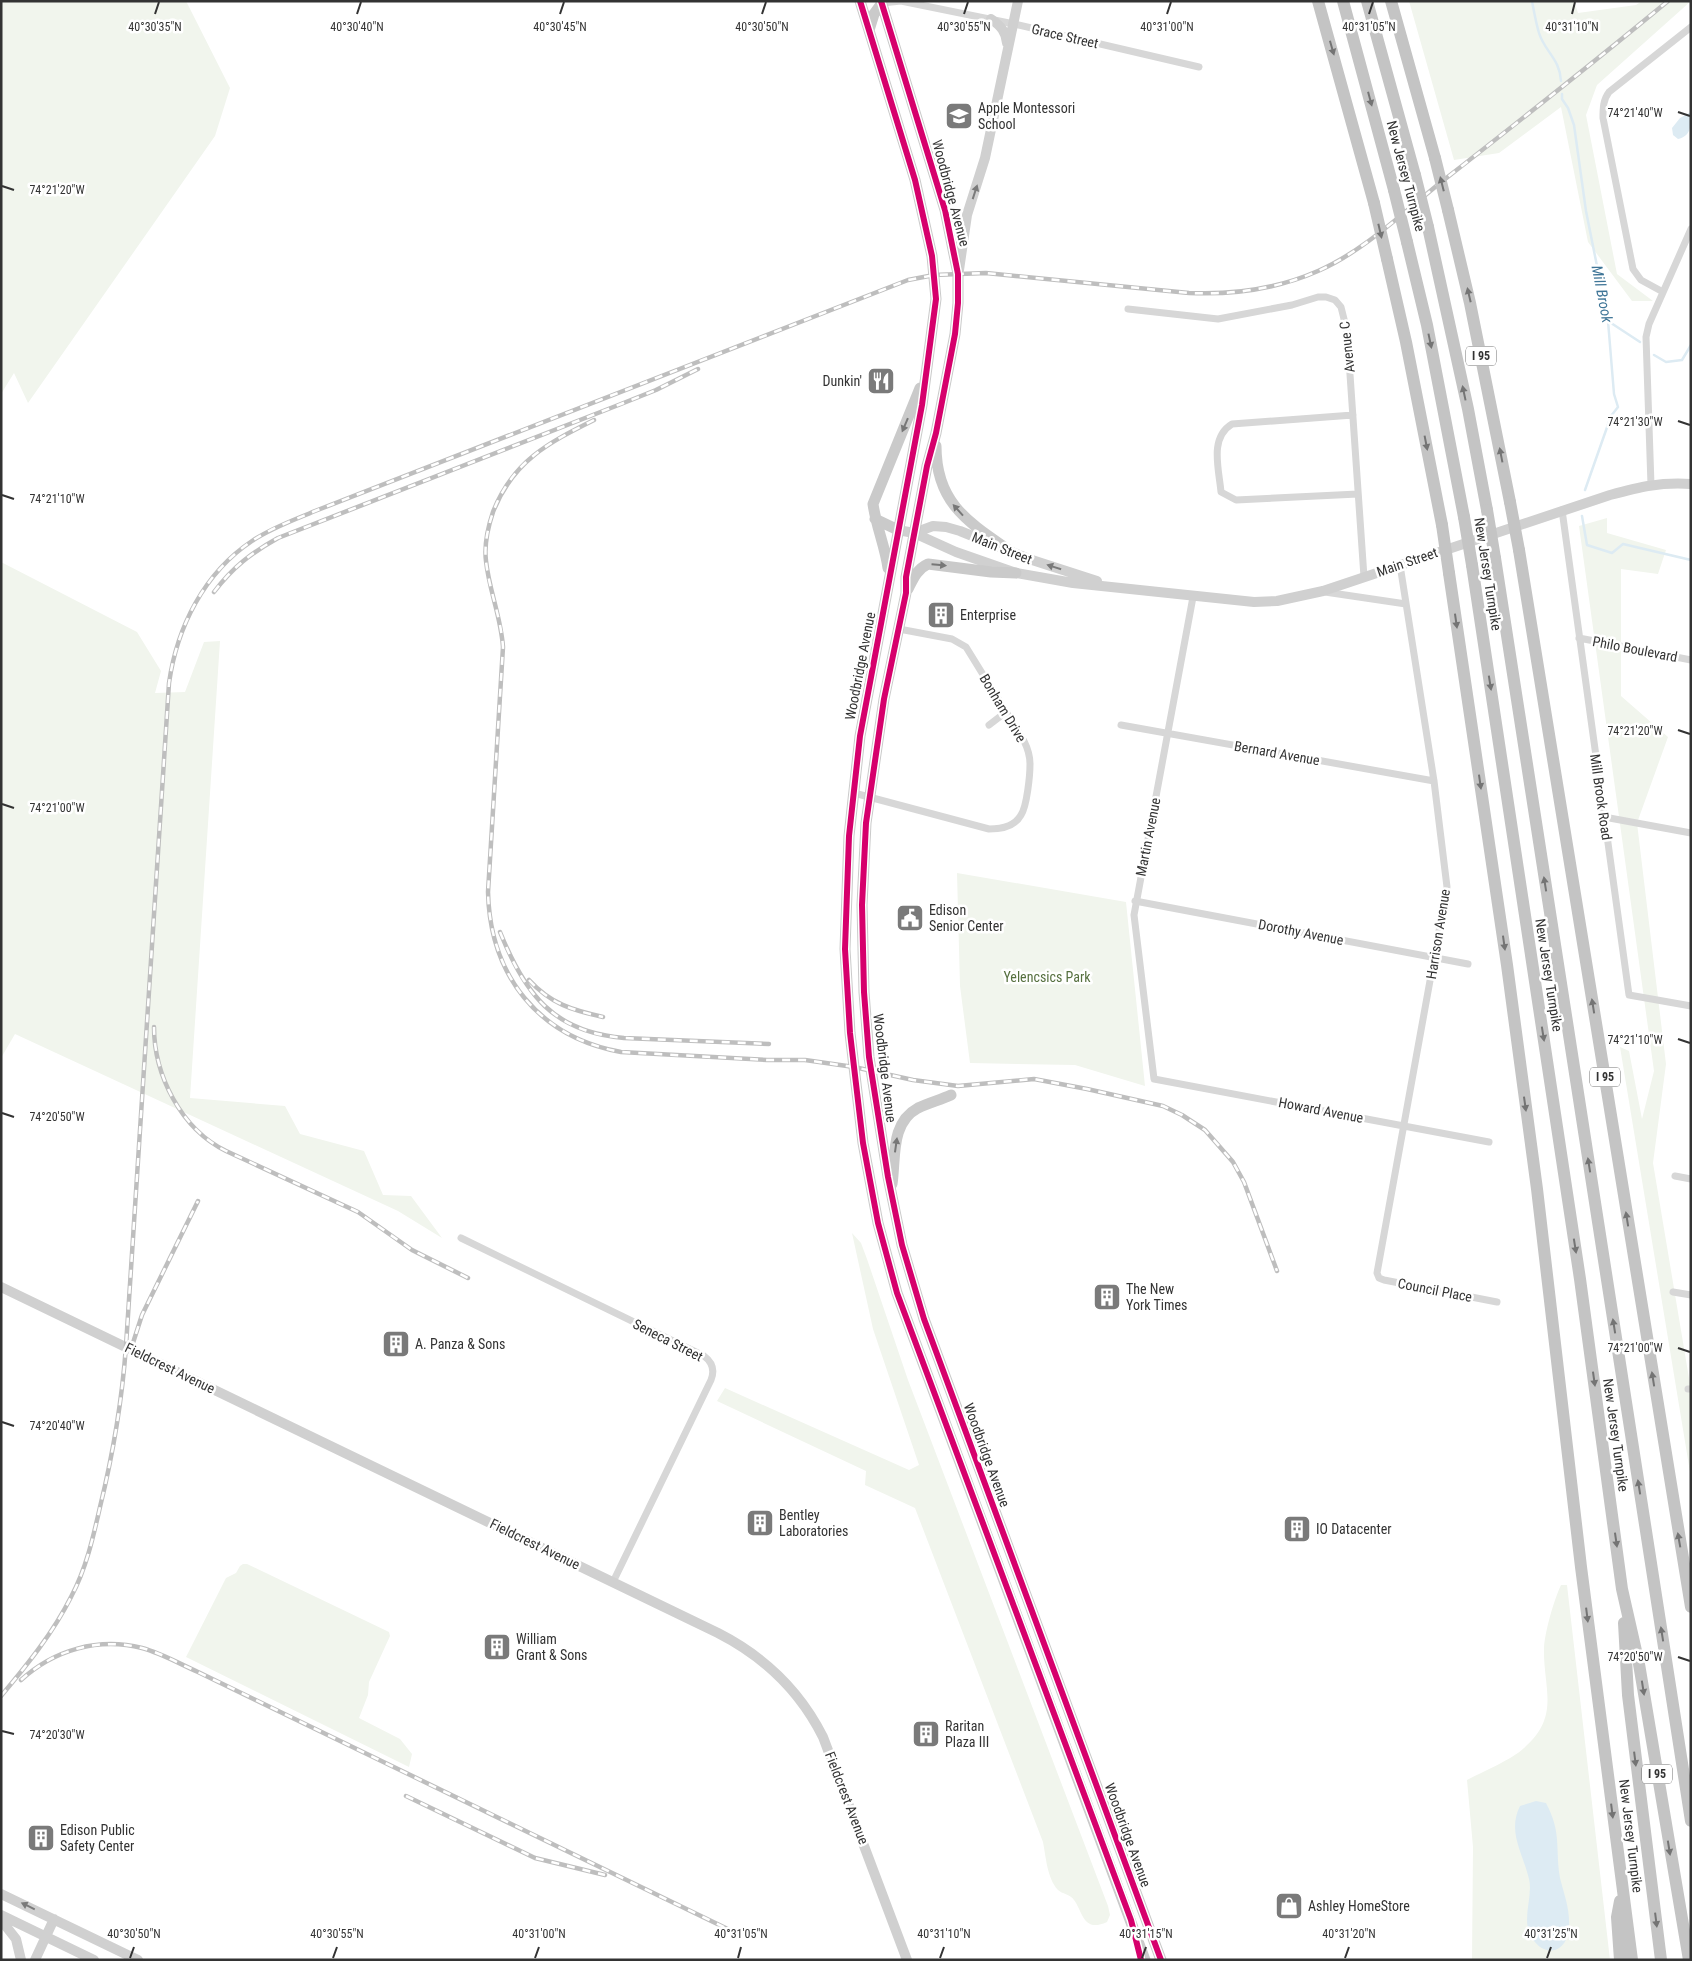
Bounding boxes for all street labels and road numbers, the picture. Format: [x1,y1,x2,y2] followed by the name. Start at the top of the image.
[1030,21,1100,51] street label: Grace Street
[1384,119,1429,234] street label: New Jersey Turnpike
[929,138,973,249] street label: Woodbridge Avenue
[1336,321,1358,373] street label: Avenue C
[1466,346,1496,366] road number: I 95
[1471,516,1505,632] street label: New Jersey Turnpike
[970,529,1034,567] street label: Main Street
[1374,544,1440,580] street label: Main Street
[842,610,878,721] street label: Woodbridge Avenue
[1591,633,1679,665] street label: Philo Boulevard
[976,671,1030,745] street label: Bonham Drive
[1233,738,1321,768] street label: Bernard Avenue
[1587,753,1615,841] street label: Mill Brook Road
[1133,796,1164,878] street label: Martin Avenue
[1423,887,1453,980] street label: Harrison Avenue
[1257,916,1345,948] street label: Dorothy Avenue
[1532,917,1566,1033] street label: New Jersey Turnpike
[870,1013,900,1124] street label: Woodbridge Avenue
[1590,1068,1620,1086] road number: I 95
[1277,1094,1365,1126] street label: Howard Avenue
[1397,1275,1474,1305] street label: Council Place
[630,1316,706,1364] street label: Seneca Street
[123,1339,218,1397] street label: Fieldcrest Avenue
[1600,1377,1632,1493] street label: New Jersey Turnpike
[961,1401,1013,1510] street label: Woodbridge Avenue
[488,1515,583,1573] street label: Fieldcrest Avenue
[822,1749,872,1847] street label: Fieldcrest Avenue
[1642,1765,1672,1784] road number: I 95
[1616,1778,1646,1894] street label: New Jersey Turnpike
[1102,1781,1154,1890] street label: Woodbridge Avenue

